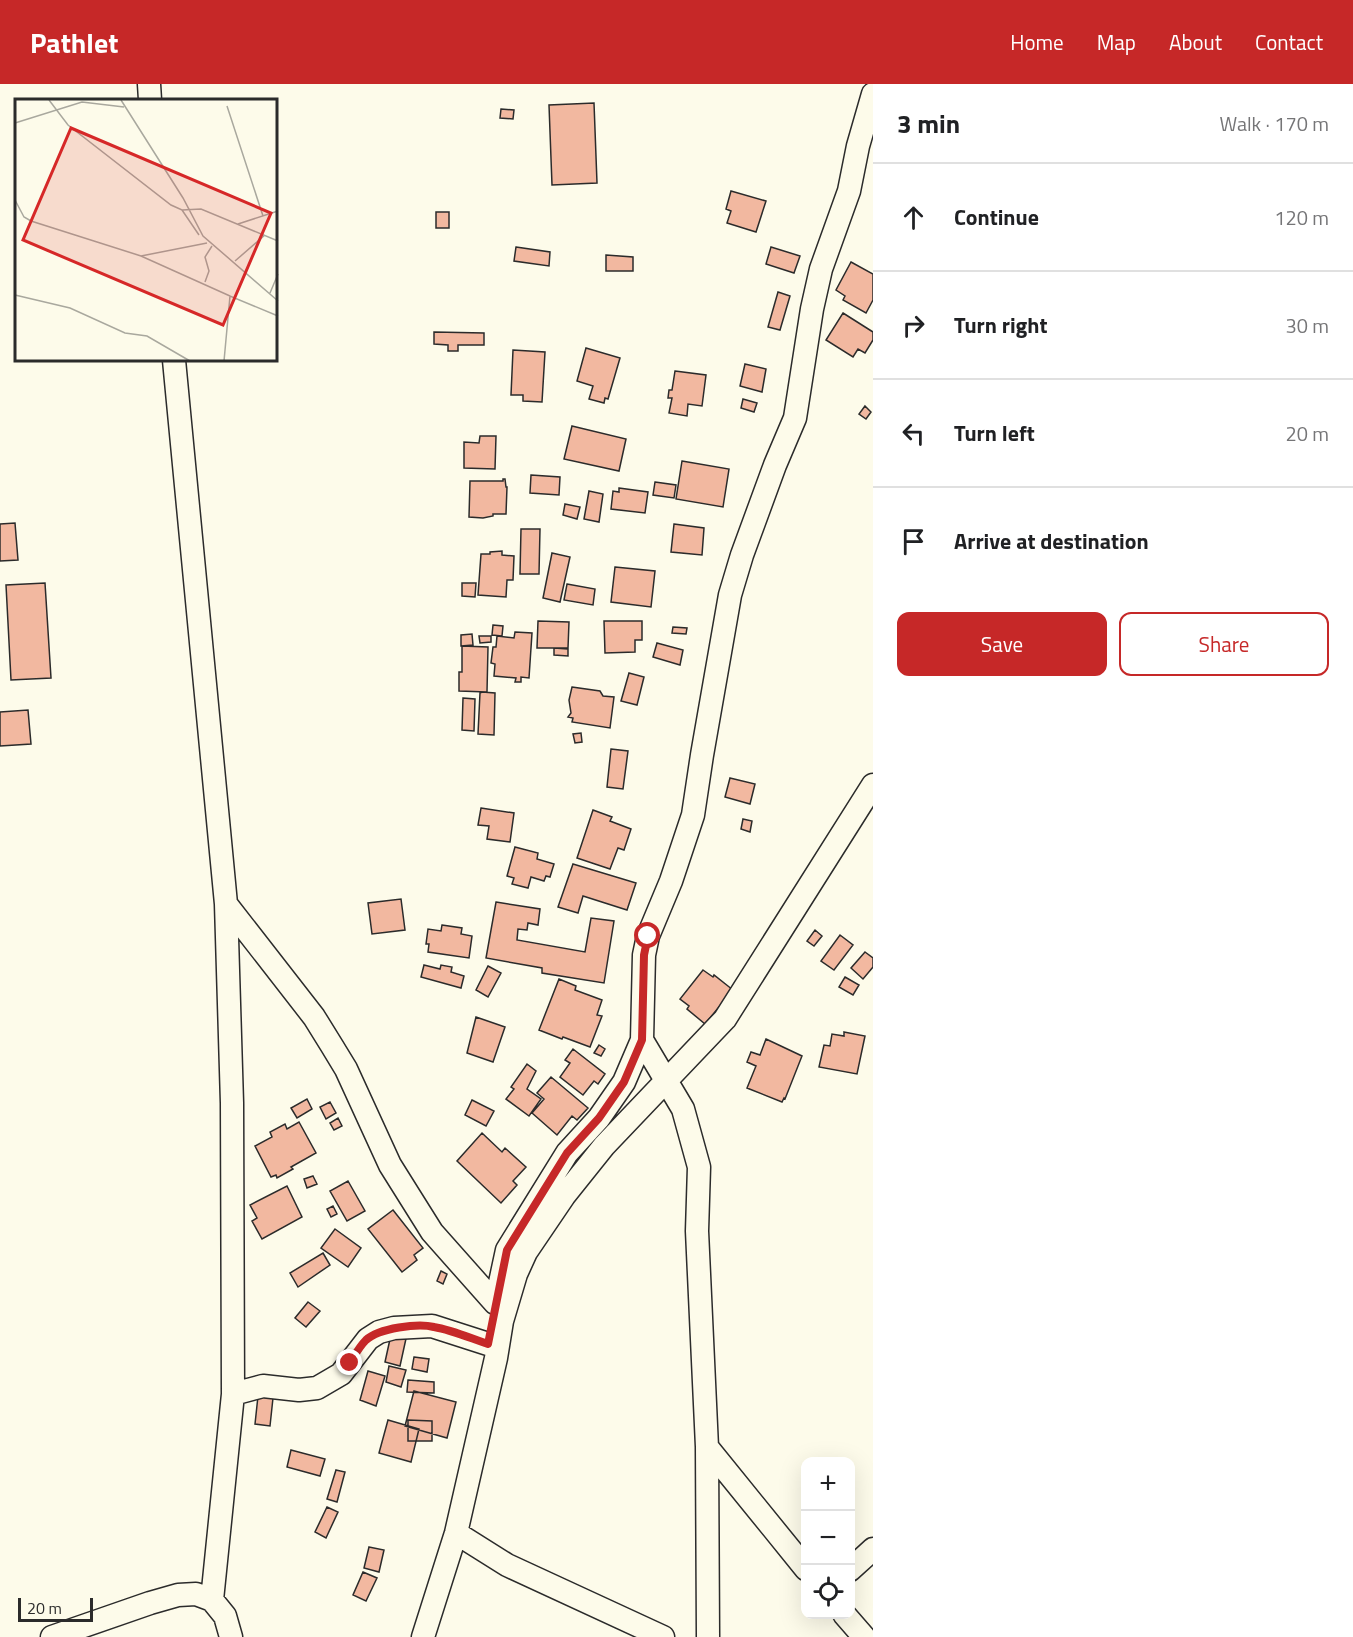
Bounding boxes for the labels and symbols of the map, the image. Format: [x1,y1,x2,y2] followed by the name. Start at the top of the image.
[15,99,278,362] inset map
[634,922,660,948] route start
[336,1349,362,1375] route end
[18,1595,93,1622] scale bar

